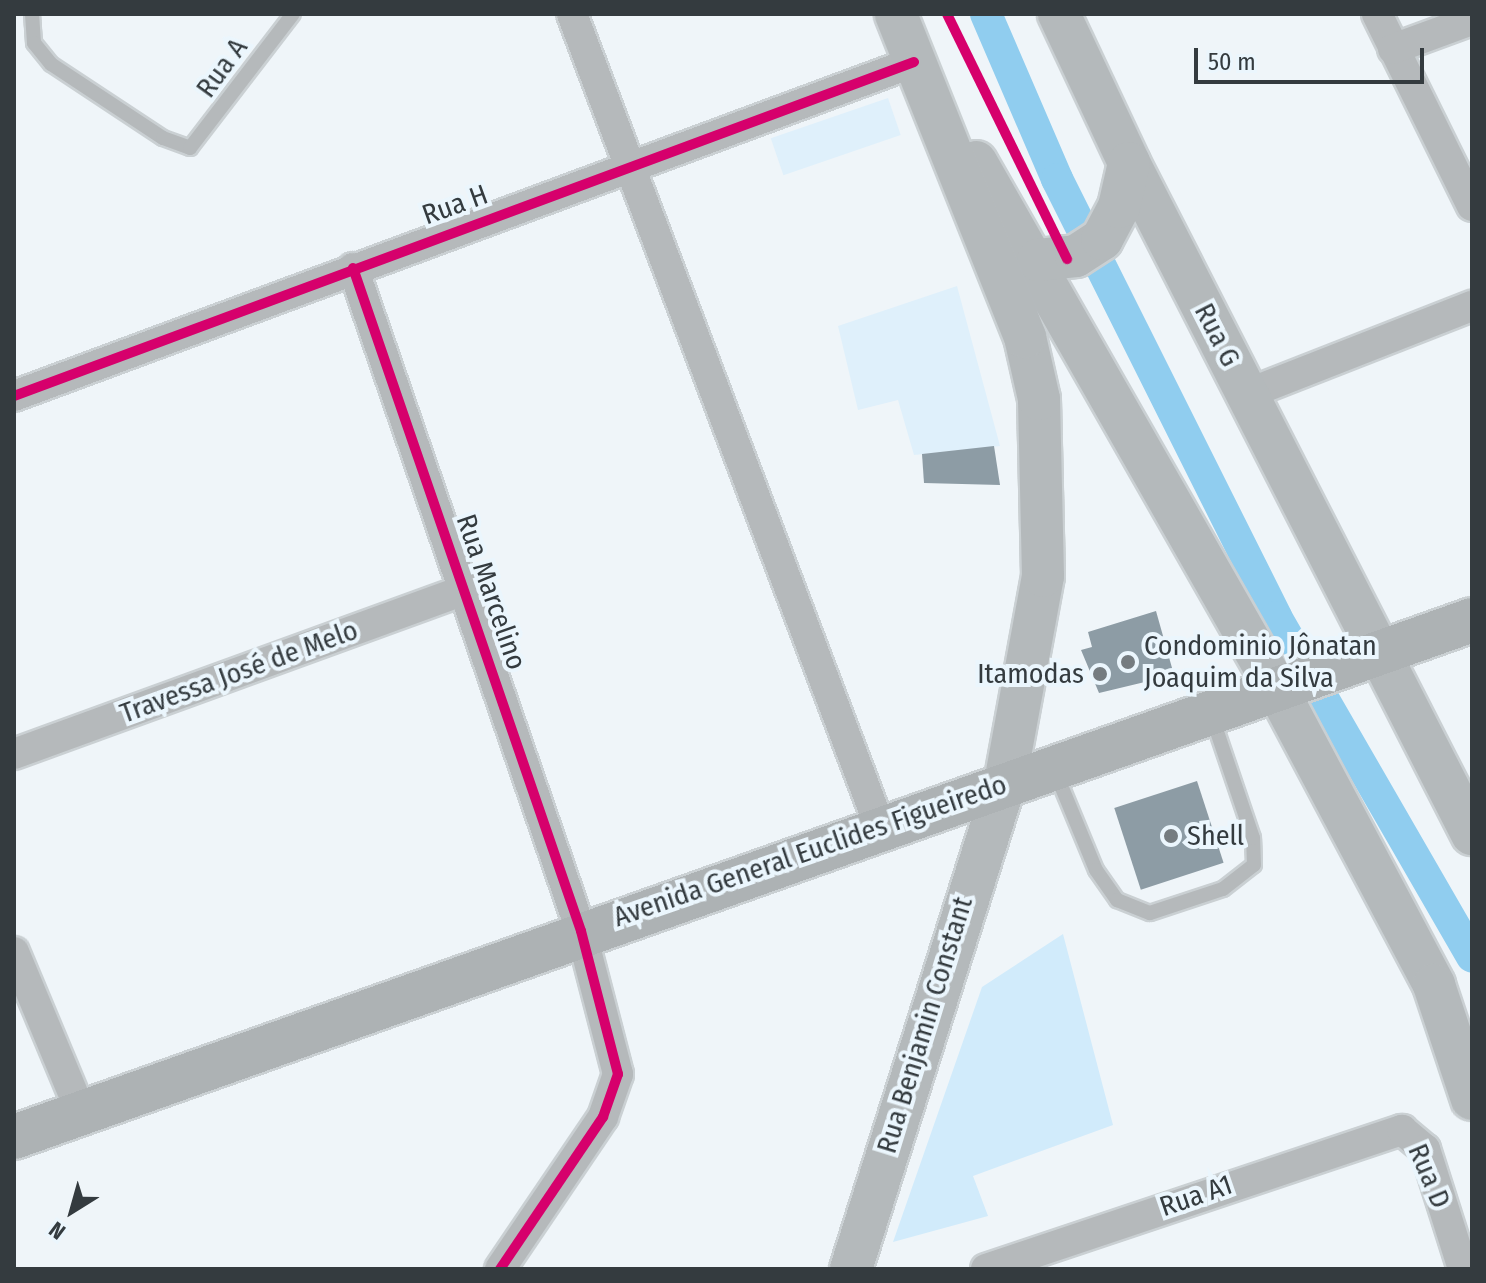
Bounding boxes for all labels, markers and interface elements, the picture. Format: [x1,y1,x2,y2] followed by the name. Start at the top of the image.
[189,32,255,104] street label: Rua A
[1198,32,1428,82] scale bar
[1208,48,1256,76] text: 50 m
[418,178,492,232] street label: Rua H
[1187,298,1247,372] street label: Rua G
[449,510,533,674] street label: Rua Marcelino
[116,613,362,731] street label: Travessa José de Melo
[1144,629,1377,695] place label: Condominio Jônatan Joaquim da Silva
[1119,653,1137,671] marker: Condominio Jônatan Joaquim da Silva
[977,657,1084,691] place label: Itamodas
[1091,665,1109,683] marker: Itamodas
[609,768,1011,934] street label: Avenida General Euclides Figueiredo
[1187,819,1244,853] place label: Shell
[1162,827,1180,845] marker: Shell
[870,893,980,1157] street label: Rua Benjamin Constant
[1401,1139,1457,1213] street label: Rua D
[1155,1168,1237,1224] street label: Rua A1
[32,1171,112,1251] north arrow
[44,1216,71,1245] text: N

